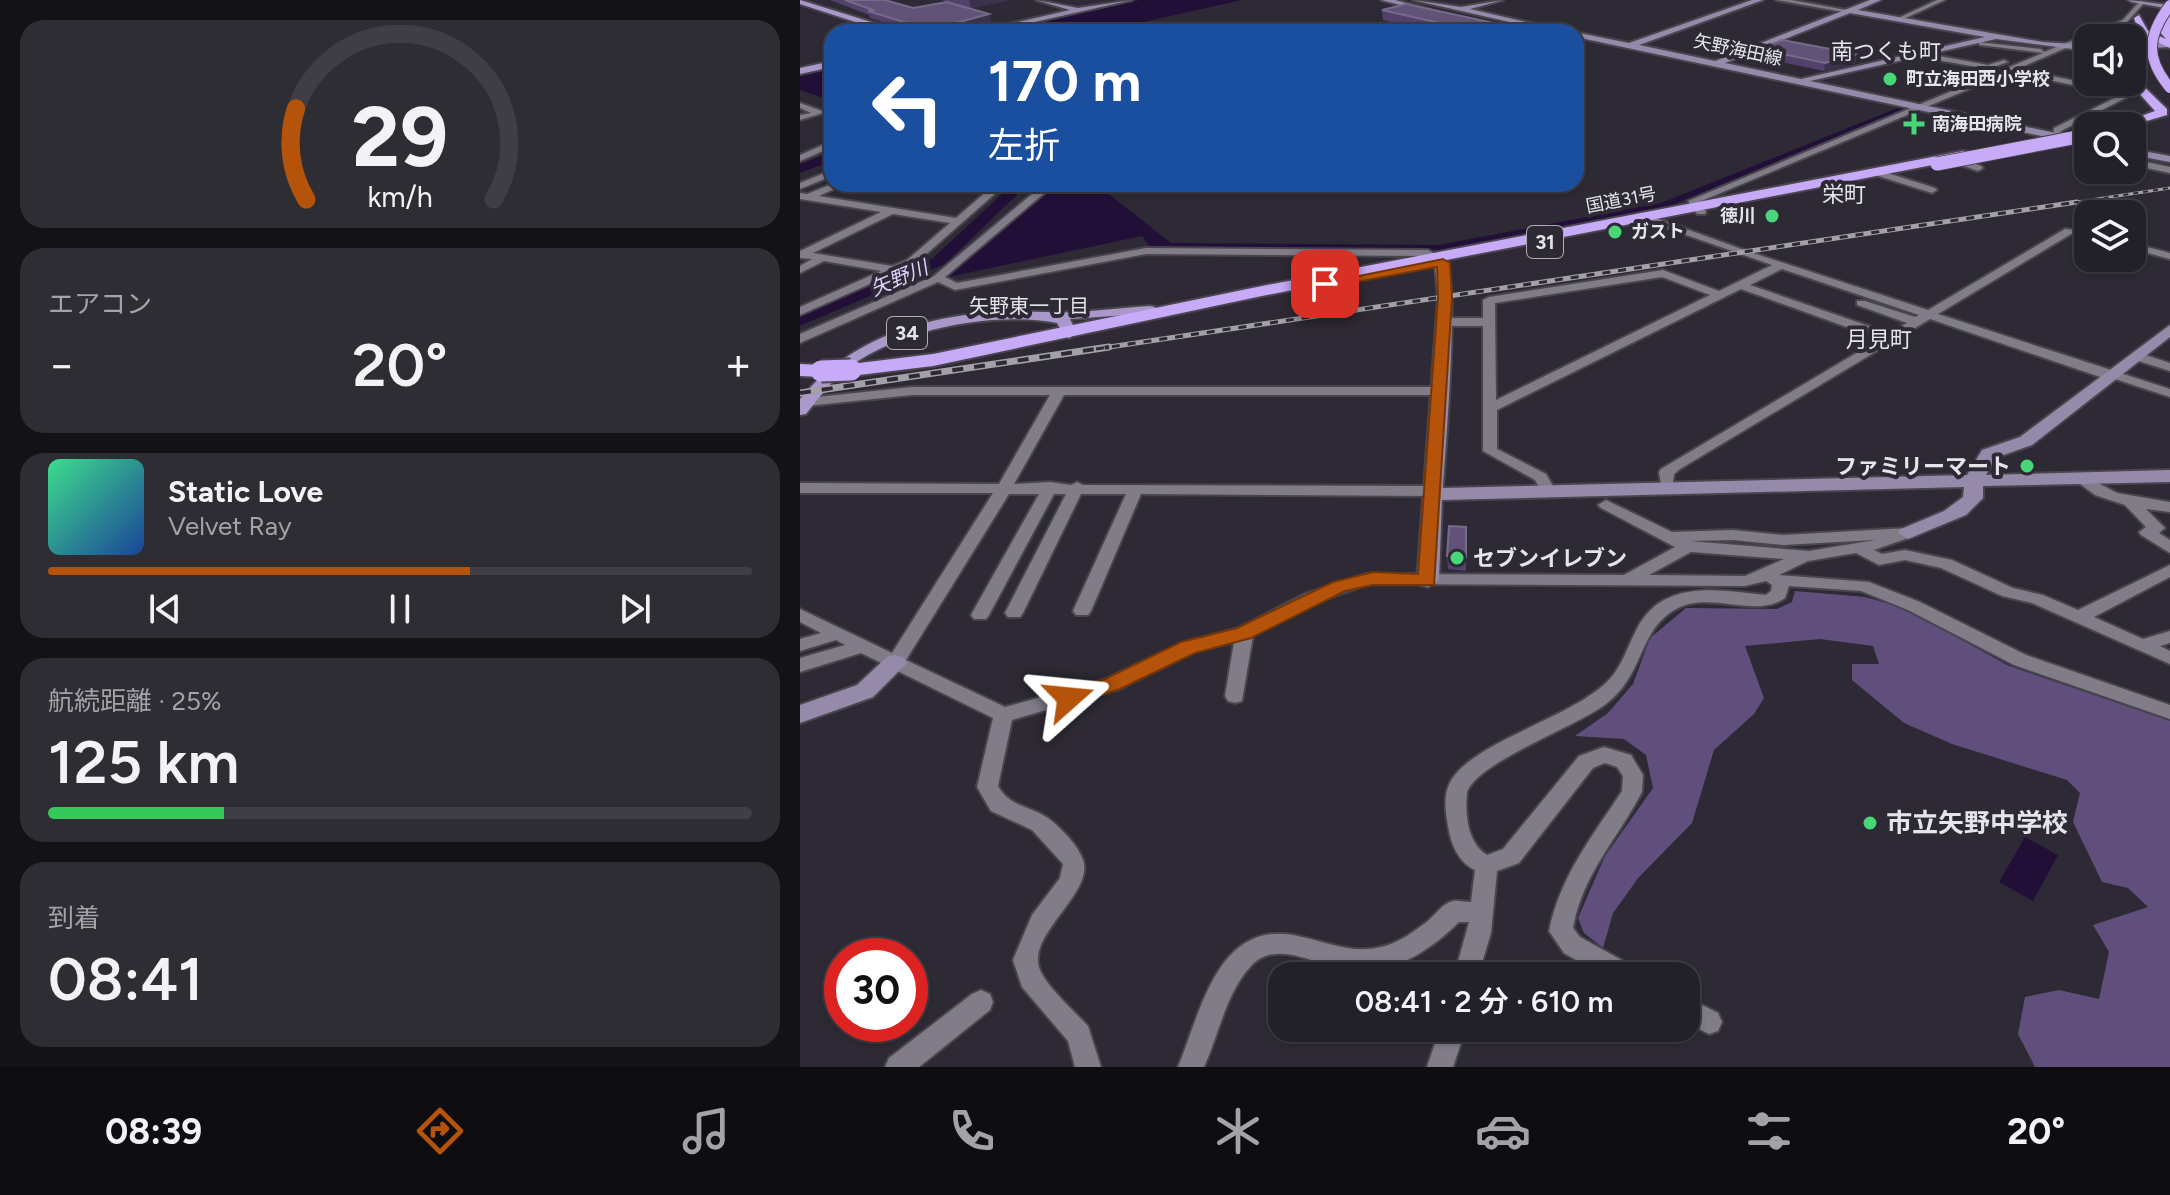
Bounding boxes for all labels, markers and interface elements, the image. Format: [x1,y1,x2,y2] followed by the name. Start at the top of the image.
[2074,24,2146,272] map controls
[2074,24,2146,96] button: sound
[1692,30,1784,70] street label: 矢野海田線
[1831,38,1941,65] district label: 南つくも町
[988,48,1141,115] text: 170 m
[856,56,960,160] icon: left
[1906,68,2050,90] place label: 町立海田西小学校
[1881,70,1899,88] marker: 町立海田西小学校
[352,87,448,187] text: 29
[2074,112,2146,184] button: search
[1903,113,1925,135] marker: 南海田病院
[1932,113,2022,135] place label: 南海田病院
[988,124,1060,167] text: 左折
[367,180,433,214] text: km/h
[1822,181,1866,208] district label: 栄町
[1584,182,1658,218] street label: 国道31号
[2074,200,2146,272] button: layers
[1720,205,1756,227] place label: 徳川
[1763,207,1781,225] marker: 徳川
[1631,221,1685,243] place label: ガスト
[1606,223,1624,241] marker: ガスト
[1527,226,1563,258] road number: 31
[1291,250,1359,318] pin
[867,254,933,301] water label: 矢野川
[1303,262,1347,306] icon: arrive
[48,288,152,320] text: エアコン
[969,294,1089,318] district label: 矢野東一丁目
[887,317,927,349] road number: 34
[1846,326,1912,353] district label: 月見町
[352,329,448,401] text: 20°
[48,338,75,391] text: −
[725,338,752,391] text: +
[1835,453,2011,480] place label: ファミリーマート
[2018,457,2036,475] marker: ファミリーマート
[168,473,323,510] text: Static Love
[168,510,292,542] text: Velvet Ray
[1473,545,1627,572] place label: セブンイレブン
[1448,549,1466,567] marker: セブンイレブン
[143,587,187,631] icon: previous
[378,587,422,631] icon: pause
[613,587,657,631] icon: next
[1027,656,1111,740] position arrow
[48,685,221,717] text: 航続距離 · 25%
[48,726,239,798] text: 125 km
[1886,807,2068,839] place label: 市立矢野中学校
[1861,814,1879,832] marker: 市立矢野中学校
[48,902,100,934] text: 到着
[824,938,928,1042] speed limit sign: 30
[48,943,203,1015] text: 08:41
[1355,983,1613,1020] text: 08:41 · 2 分 · 610 m
[412,1103,468,1159] icon: directions
[678,1103,734,1159] icon: music
[944,1103,1000,1159] icon: phone
[1210,1103,1266,1159] icon: climate
[1475,1103,1531,1159] icon: car
[1741,1103,1797,1159] icon: filters
[105,1110,202,1153] text: 08:39
[2007,1110,2065,1153] text: 20°

